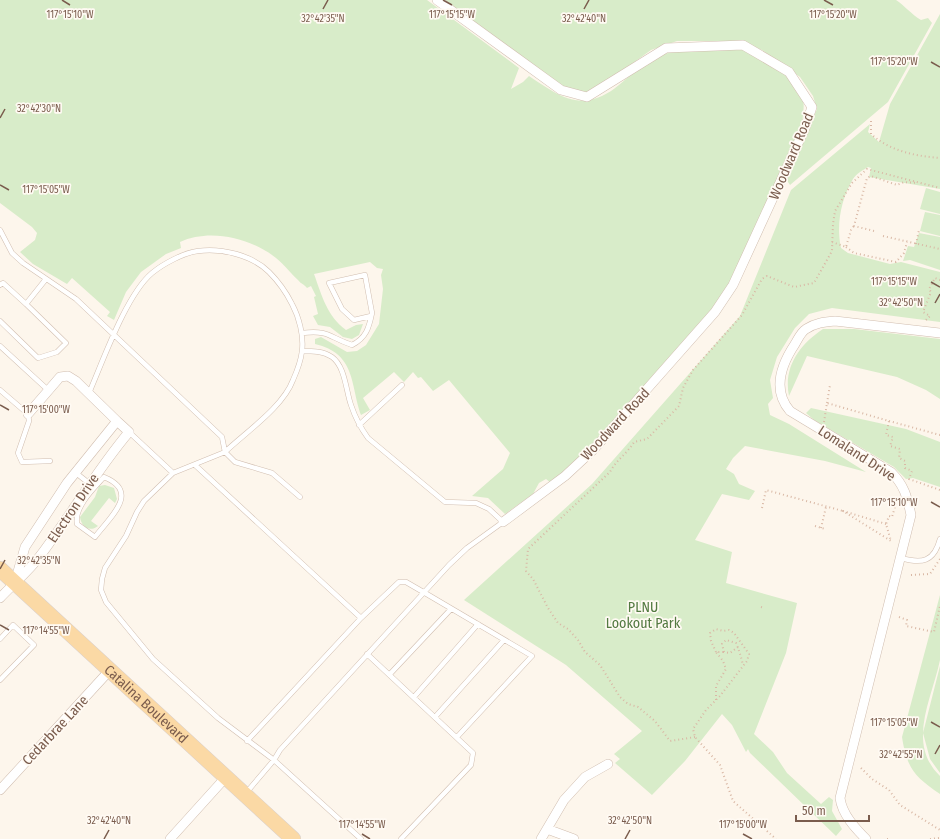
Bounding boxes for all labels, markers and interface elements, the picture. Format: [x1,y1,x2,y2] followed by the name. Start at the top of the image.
[47,9,94,21] text: 117°15'10"W
[429,9,476,21] text: 117°15'15"W
[809,9,857,21] text: 117°15'20"W
[301,13,345,25] text: 32°42'35"N
[562,13,606,25] text: 32°42'40"N
[870,56,918,68] text: 117°15'20"W
[17,103,61,115] text: 32°42'30"N
[766,110,817,202] street label: Woodward Road
[22,184,70,196] text: 117°15'05"W
[871,276,918,288] text: 117°15'15"W
[879,297,923,309] text: 32°42'50"N
[578,385,653,464] street label: Woodward Road
[22,404,71,416] text: 117°15'00"W
[815,422,899,485] street label: Lomaland Drive
[44,470,103,546] street label: Electron Drive
[871,497,918,509] text: 117°15'10"W
[17,555,61,567] text: 32°42'35"N
[606,599,681,632] park label: PLNU Lookout Park
[23,625,70,637] text: 117°14'55"W
[101,661,191,747] street label: Catalina Boulevard
[19,692,92,769] street label: Cedarbrae Lane
[870,717,918,729] text: 117°15'05"W
[879,749,923,761] text: 32°42'55"N
[796,797,869,823] scale bar
[802,804,826,818] text: 50 m
[87,815,131,827] text: 32°42'40"N
[608,815,652,827] text: 32°42'50"N
[339,819,386,831] text: 117°14'55"W
[719,819,768,831] text: 117°15'00"W

